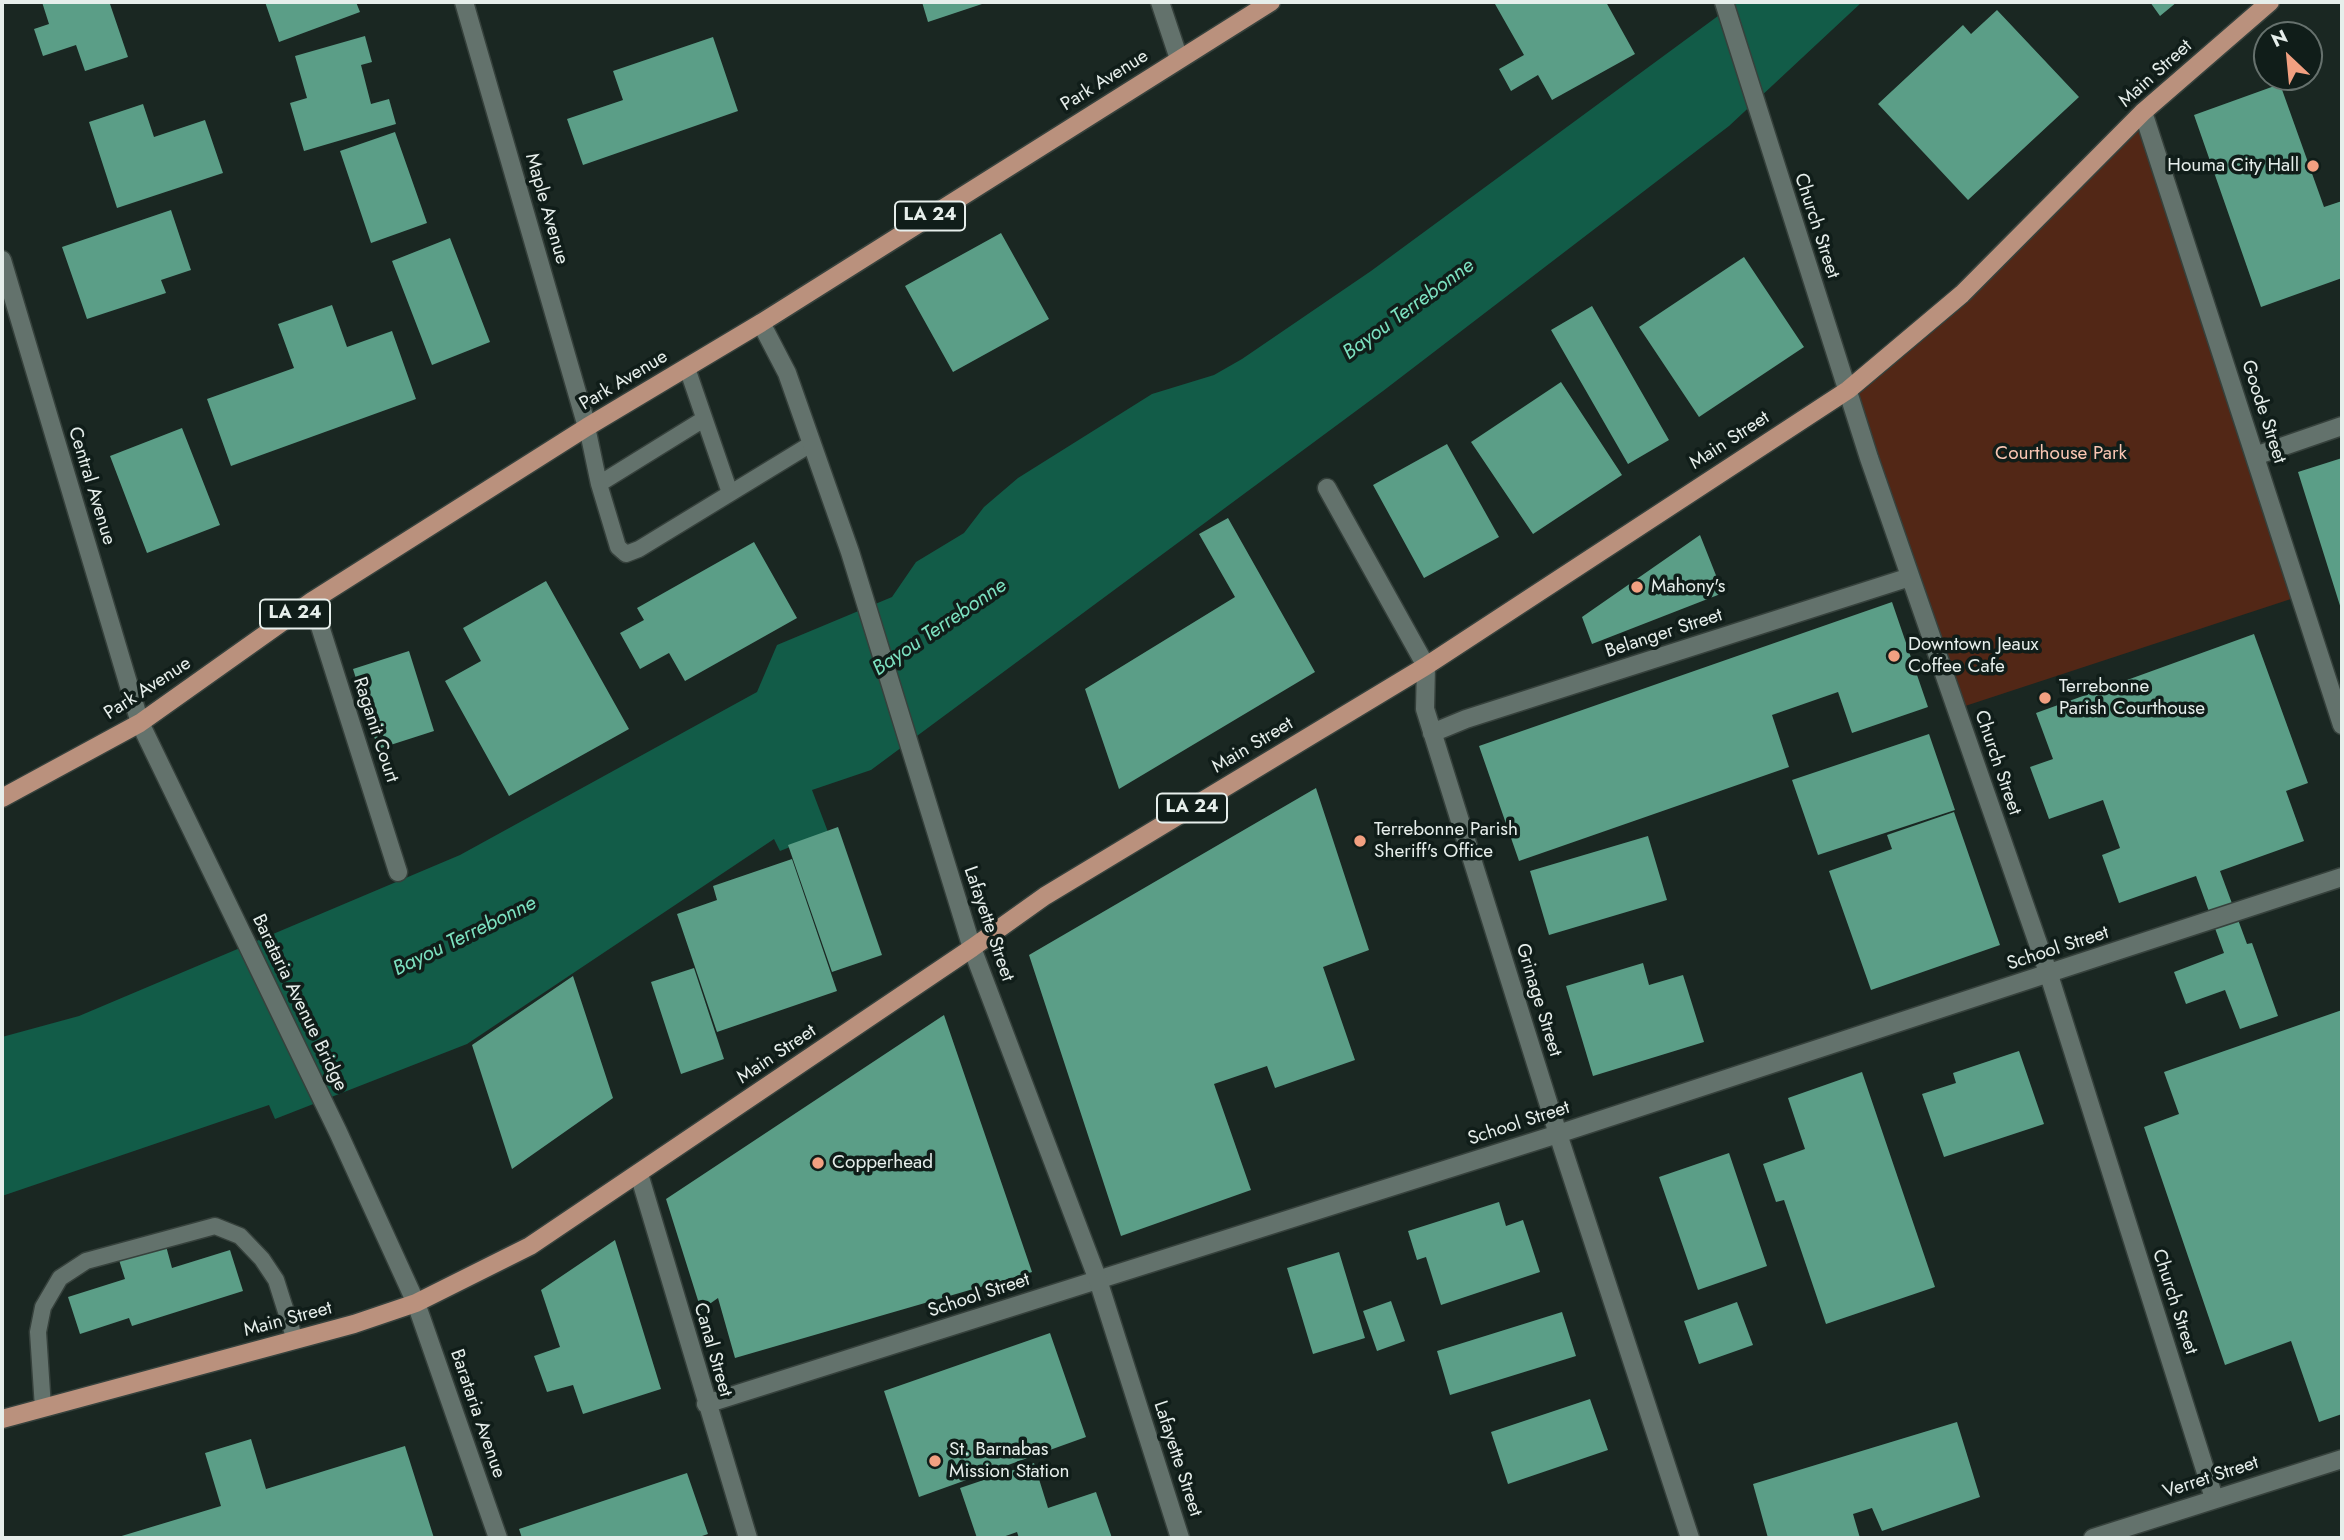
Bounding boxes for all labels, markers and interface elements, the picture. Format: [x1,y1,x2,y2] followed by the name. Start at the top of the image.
[2253,21,2323,91] north arrow
[2267,23,2292,54] text: N
[2115,35,2197,113] street label: Main Street
[1057,45,1153,117] street label: Park Avenue
[519,151,573,267] street label: Maple Avenue
[2167,155,2299,177] place label: Houma City Hall
[2305,158,2321,174] marker: Houma City Hall
[1788,171,1844,281] street label: Church Street
[895,202,965,230] road number: LA 24
[1338,254,1480,366] water label: Bayou Terrebonne
[576,346,672,416] street label: Park Avenue
[2236,358,2290,466] street label: Goode Street
[1686,407,1774,475] street label: Main Street
[62,424,120,548] street label: Central Avenue
[1995,443,2127,465] park label: Courthouse Park
[868,574,1012,682] water label: Bayou Terrebonne
[1651,576,1725,598] place label: Mahony's
[1629,579,1645,595] marker: Mahony's
[260,600,330,628] road number: LA 24
[1602,604,1726,664] street label: Belanger Street
[1908,634,2039,678] place label: Downtown Jeaux Coffee Cafe
[1886,648,1902,664] marker: Downtown Jeaux Coffee Cafe
[100,653,196,725] street label: Park Avenue
[347,674,403,786] street label: Raganit Court
[2059,676,2205,720] place label: Terrebonne Parish Courthouse
[2037,690,2053,706] marker: Terrebonne Parish Courthouse
[1968,708,2026,818] street label: Church Street
[1208,713,1298,779] street label: Main Street
[1157,794,1227,822] road number: LA 24
[1374,819,1518,863] place label: Terrebonne Parish Sheriff's Office
[1352,833,1368,849] marker: Terrebonne Parish Sheriff's Office
[958,864,1018,984] street label: Lafayette Street
[389,891,541,983] water label: Bayou Terrebonne
[246,911,352,1095] street label: Barataria Avenue Bridge
[2004,922,2112,976] street label: School Street
[1510,941,1566,1059] street label: Grinage Street
[733,1020,821,1090] street label: Main Street
[1465,1097,1573,1151] street label: School Street
[832,1152,933,1174] place label: Copperhead
[810,1155,826,1171] marker: Copperhead
[2146,1247,2202,1357] street label: Church Street
[925,1269,1033,1323] street label: School Street
[241,1297,335,1343] street label: Main Street
[688,1300,736,1400] street label: Canal Street
[444,1347,510,1481] street label: Barataria Avenue
[1148,1398,1206,1520] street label: Lafayette Street
[949,1439,1070,1483] place label: St. Barnabas Mission Station
[2160,1452,2262,1504] street label: Verret Street
[927,1453,943,1469] marker: St. Barnabas Mission Station

